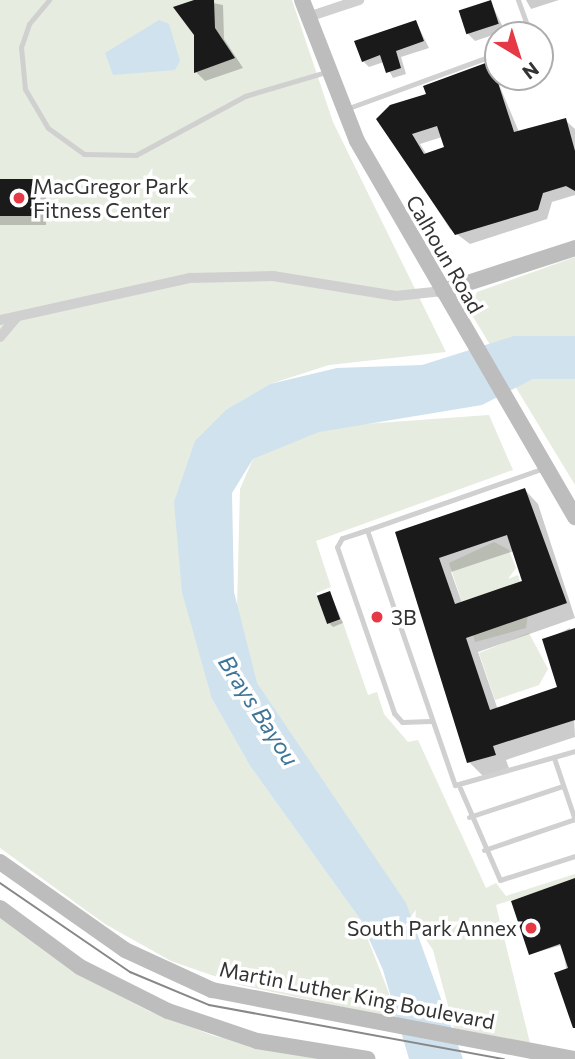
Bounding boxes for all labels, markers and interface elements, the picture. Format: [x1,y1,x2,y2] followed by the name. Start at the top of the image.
[484,21,554,91] north arrow
[518,58,544,85] text: N
[33,173,189,223] place label: MacGregor Park Fitness Center
[11,190,27,206] marker: MacGregor Park Fitness Center
[401,190,489,318] street label: Calhoun Road
[391,604,417,630] place label: 3B
[369,609,385,625] marker: 3B
[213,649,305,771] water label: Brays Bayou
[347,915,517,941] place label: South Park Annex
[523,920,539,936] marker: South Park Annex
[217,956,497,1034] street label: Martin Luther King Boulevard

